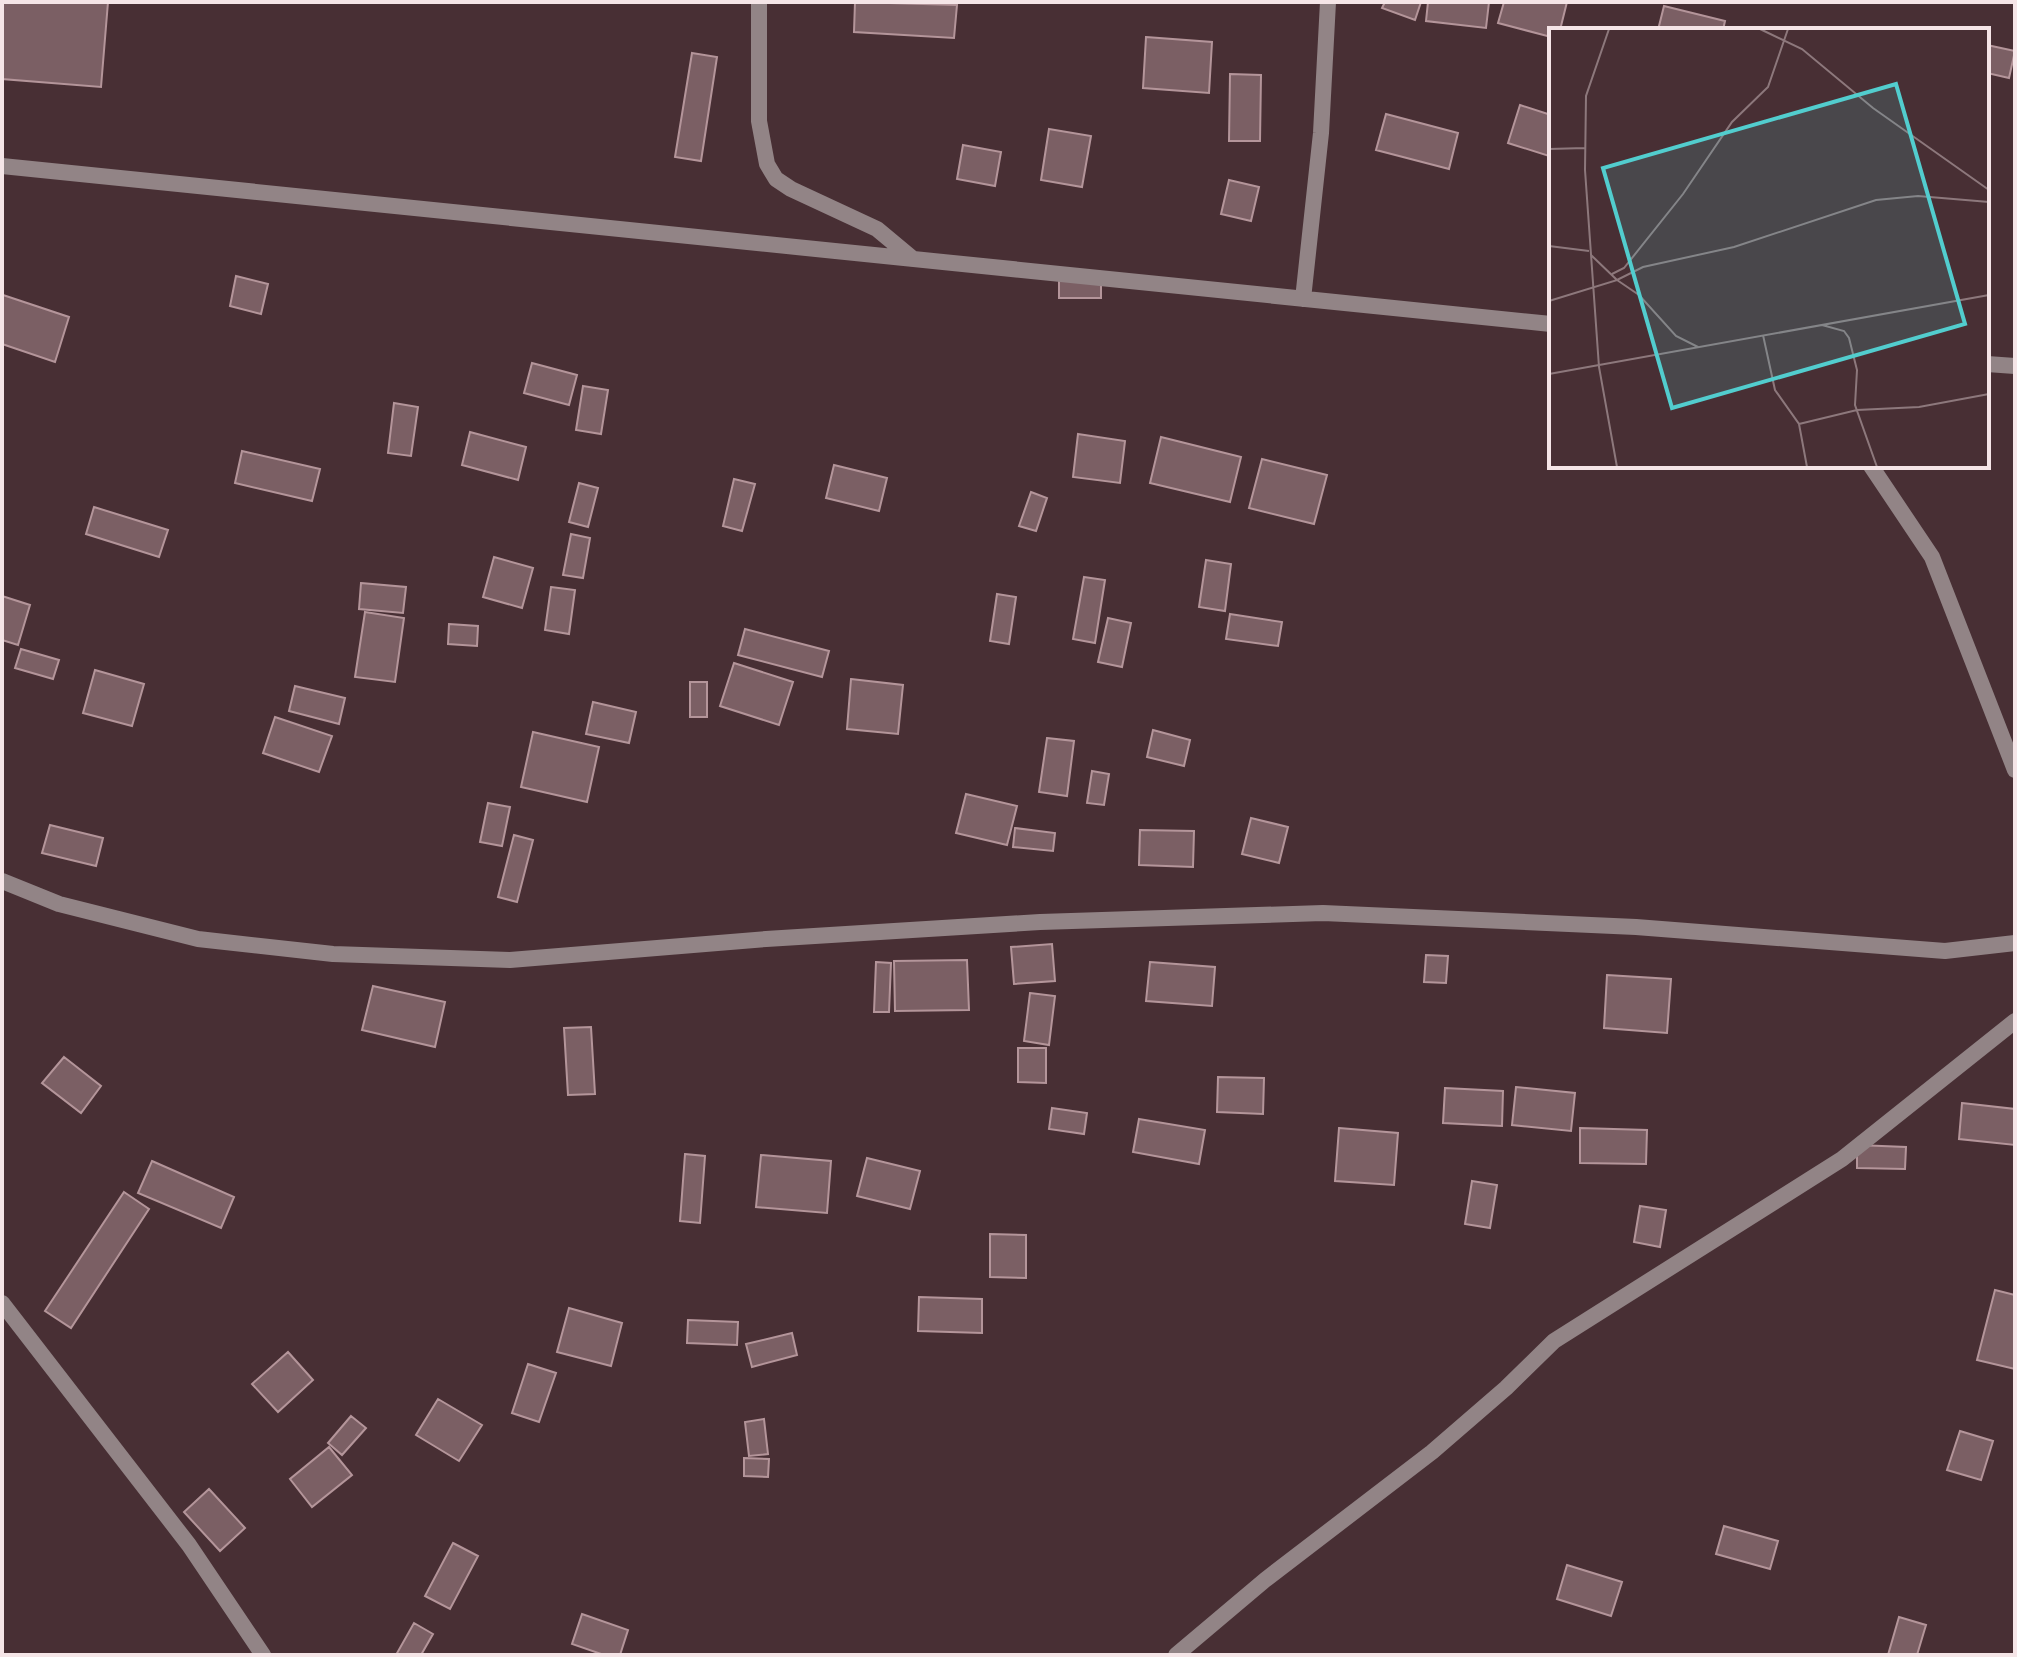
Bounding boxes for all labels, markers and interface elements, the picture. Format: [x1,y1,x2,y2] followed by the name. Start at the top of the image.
[1549,28,1989,468] inset map

